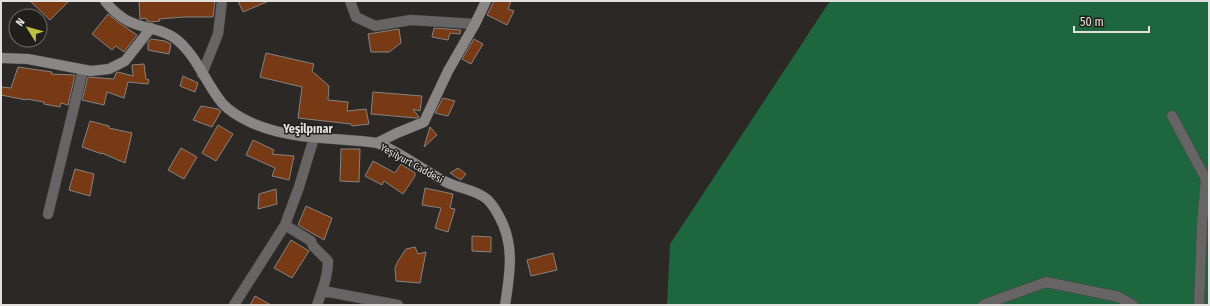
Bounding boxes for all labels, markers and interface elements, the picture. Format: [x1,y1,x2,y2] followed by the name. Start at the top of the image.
[8,8,48,48] north arrow
[1074,8,1149,34] scale bar
[1080,15,1104,29] text: 50 m
[13,16,28,29] text: N
[282,122,333,137] district label: Yeşilpınar
[378,142,445,186] street label: Yeşilyurt Caddesi

